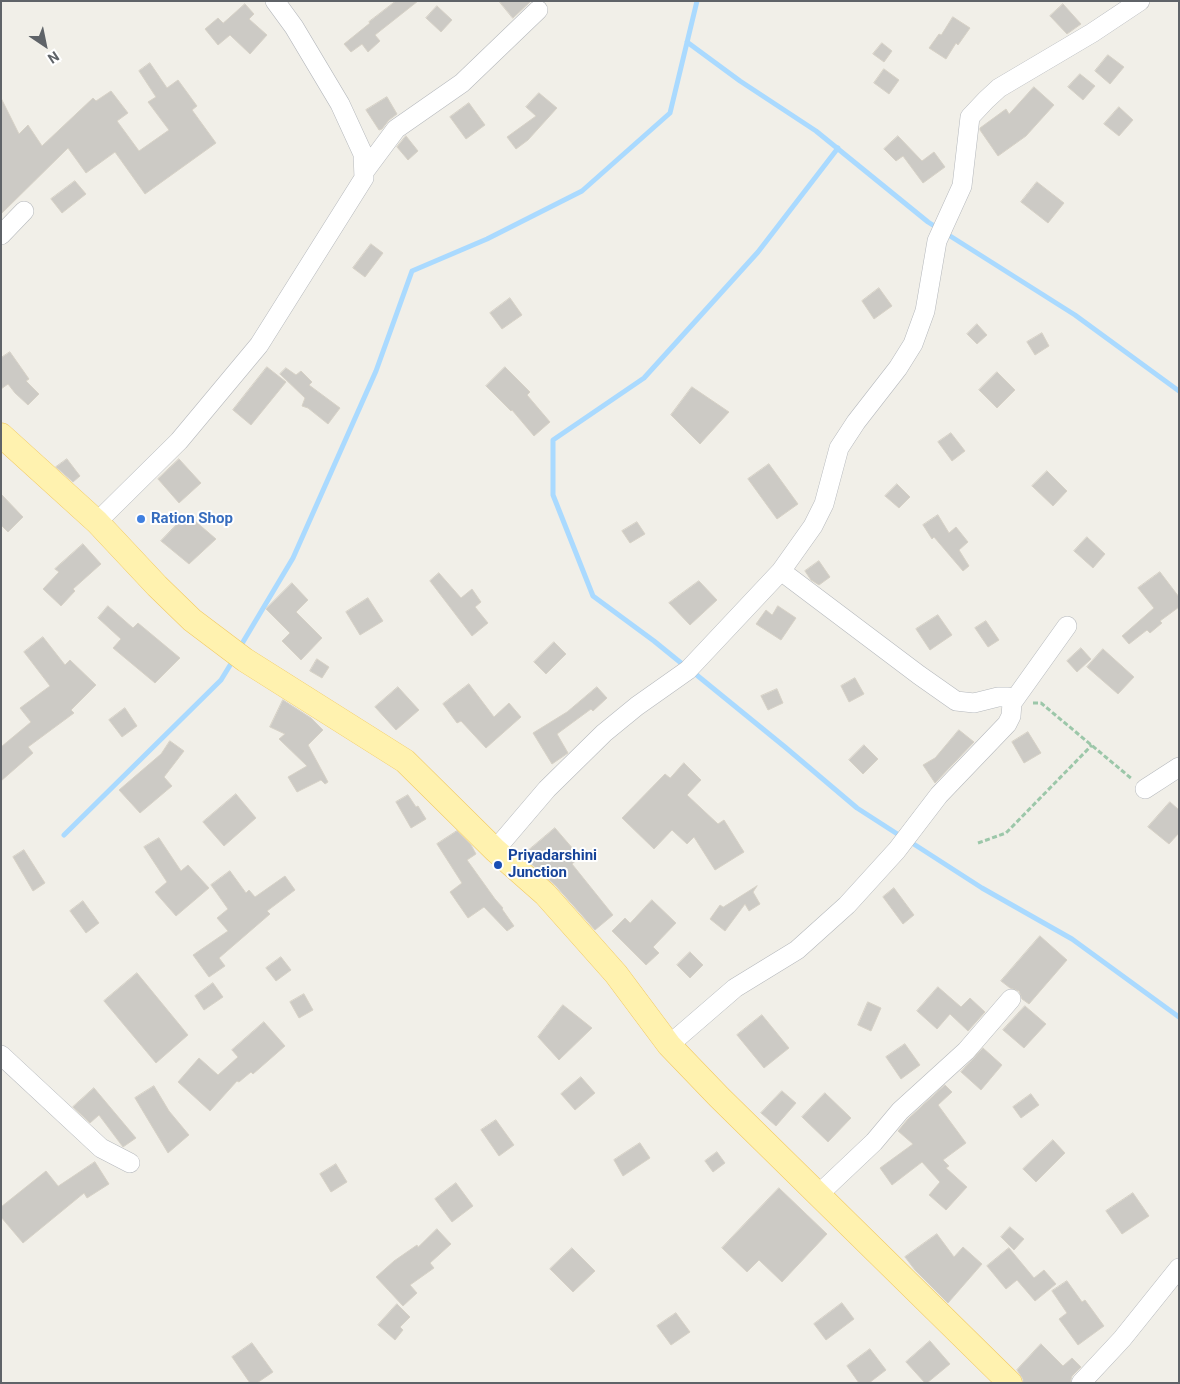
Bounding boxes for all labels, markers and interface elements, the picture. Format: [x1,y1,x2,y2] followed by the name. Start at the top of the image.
[20,20,70,70] north arrow
[45,48,62,67] text: N
[151,510,233,528] place label: Ration Shop
[135,513,147,525] marker: Ration Shop
[508,847,597,882] place label: Priyadarshini Junction
[492,859,504,871] marker: Priyadarshini Junction

